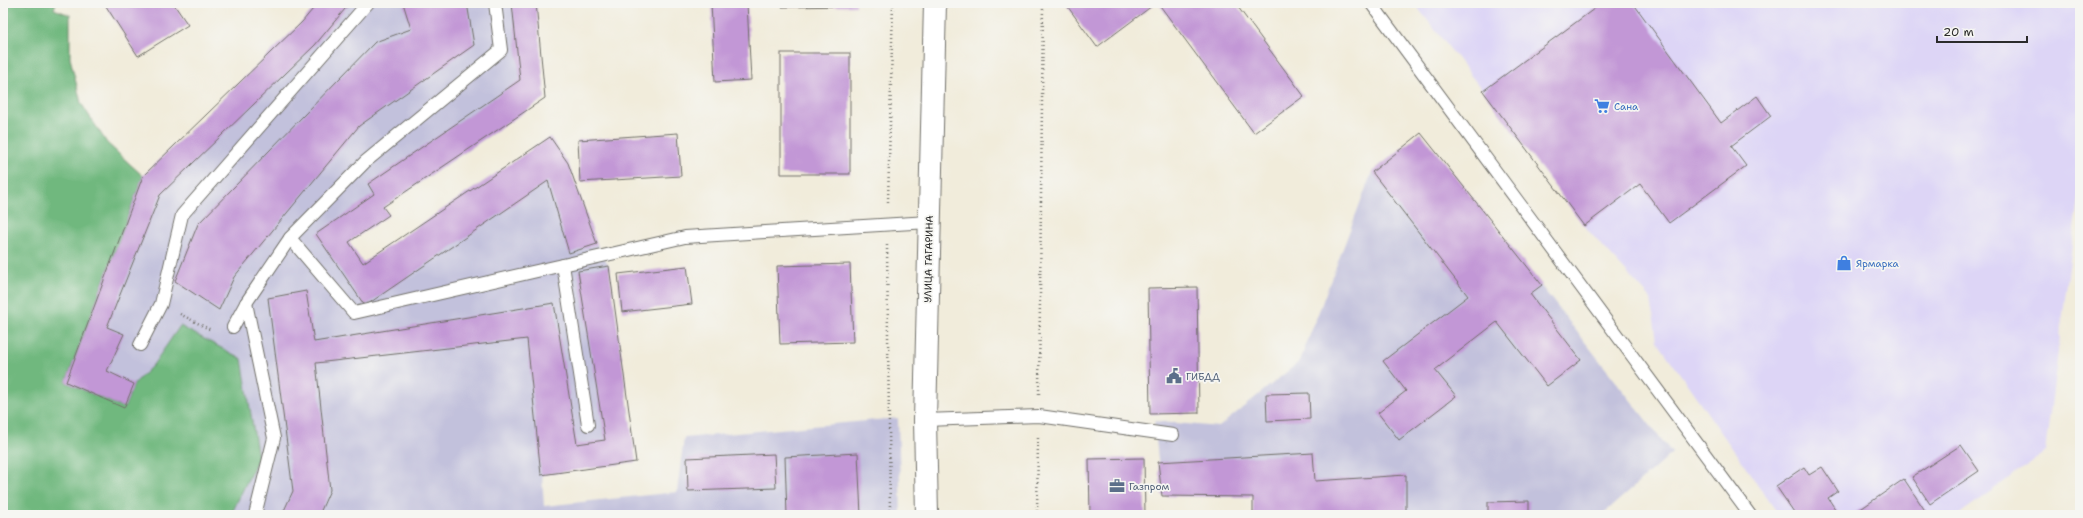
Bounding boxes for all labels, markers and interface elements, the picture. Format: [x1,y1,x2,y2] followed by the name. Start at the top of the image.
[1937,18,2027,44] scale bar
[1943,24,1974,40] text: 20 m
[1593,97,1611,115] supermarket icon: Сана
[1614,100,1639,113] place label: Сана
[921,215,936,303] street label: УЛИЦА ГАГАРИНА
[1835,254,1853,272] shop icon: Ярмарка
[1856,257,1900,270] place label: Ярмарка
[1165,367,1183,385] public building icon: ГИБДД
[1186,370,1220,383] place label: ГИБДД
[1108,477,1126,495] office icon: Газпром
[1129,480,1170,493] place label: Газпром

